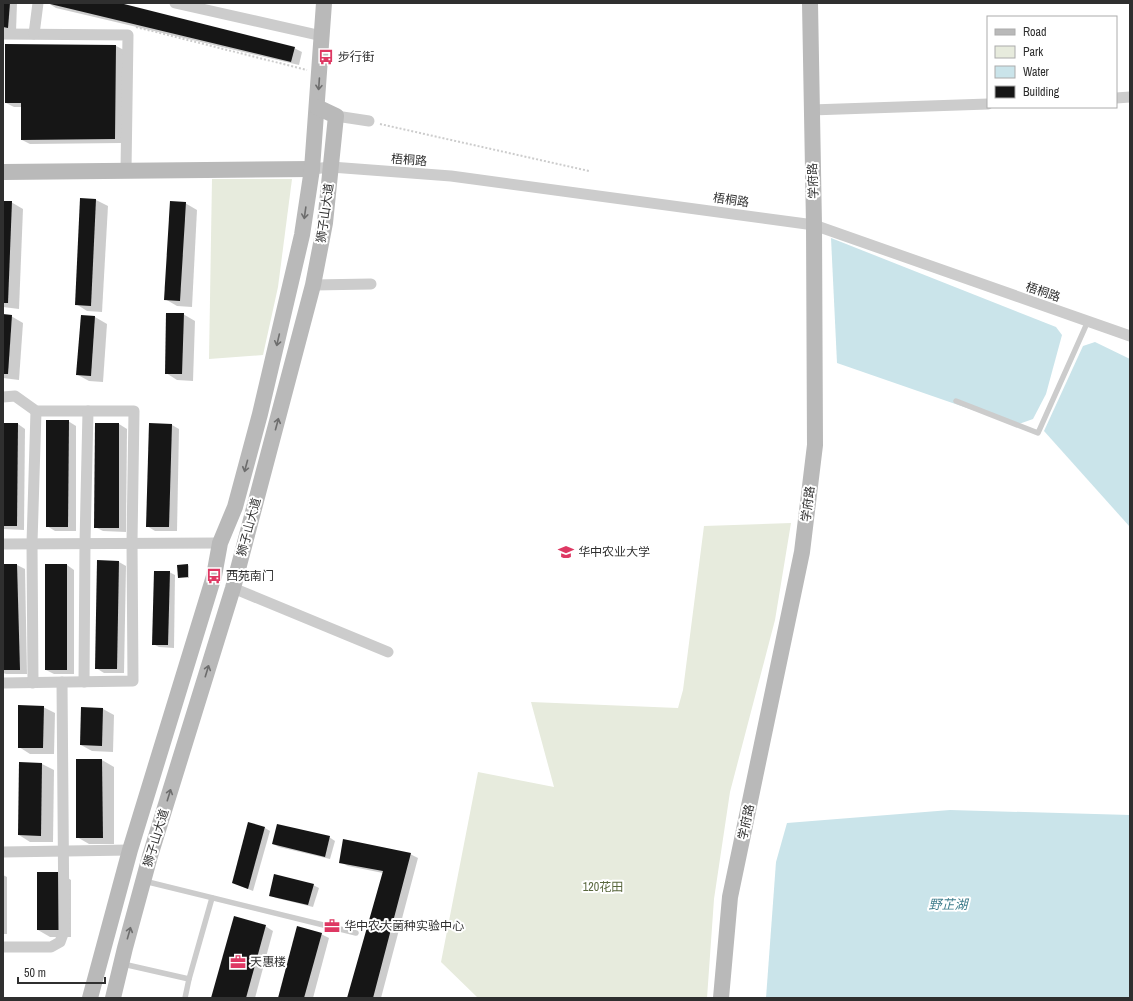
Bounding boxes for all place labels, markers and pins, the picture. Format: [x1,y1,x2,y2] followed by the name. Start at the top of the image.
[317,48,335,66] bus stop icon: 步行街
[338,49,374,65] place label: 步行街
[557,543,575,561] school or university icon: 华中农业大学
[578,544,650,560] place label: 华中农业大学
[205,567,223,585] bus stop icon: 西苑南门
[226,568,274,584] place label: 西苑南门
[323,917,341,935] office icon: 华中农大菌种实验中心
[344,918,464,934] place label: 华中农大菌种实验中心
[229,953,247,971] office icon: 天惠楼
[250,954,286,970] place label: 天惠楼

